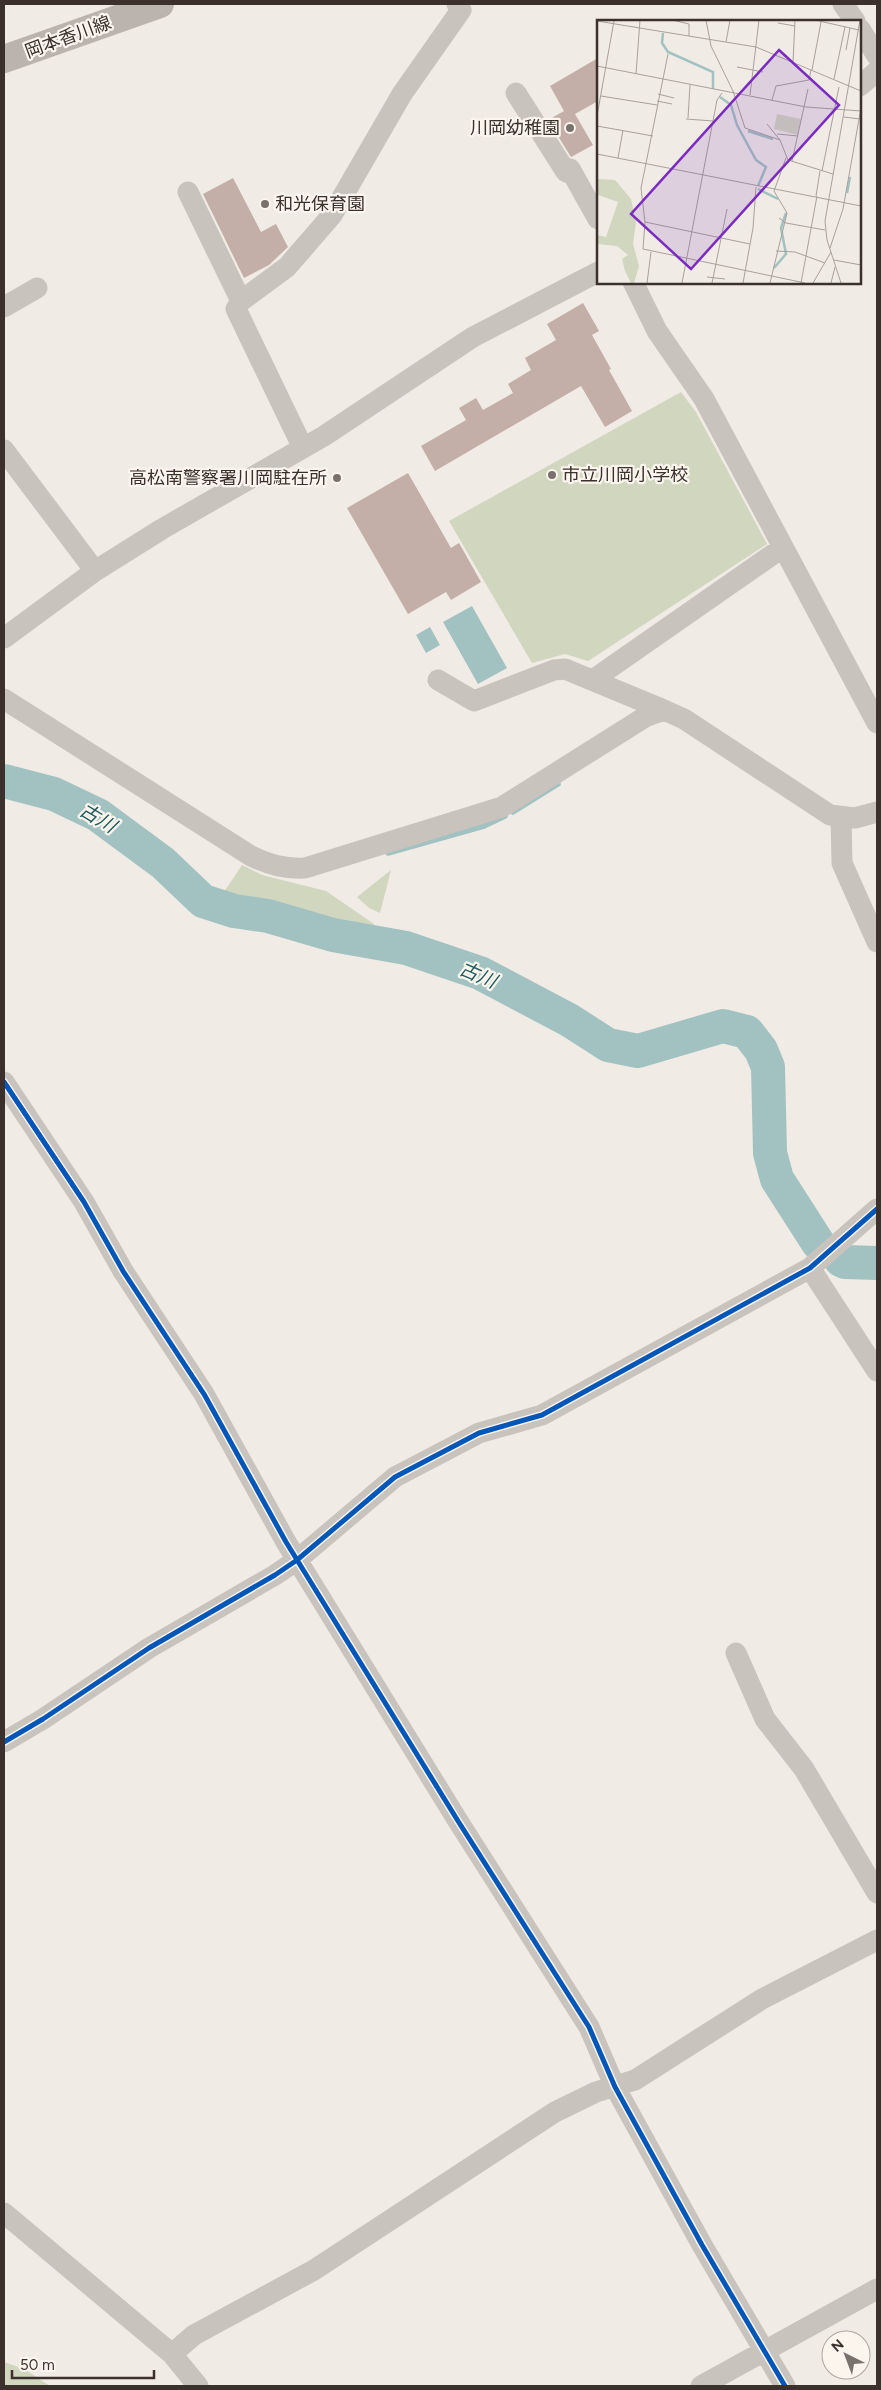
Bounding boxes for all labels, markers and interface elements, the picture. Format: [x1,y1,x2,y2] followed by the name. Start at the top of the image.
[22,11,114,63] street label: 岡本香川線
[597,20,861,284] inset map
[470,117,560,139] place label: 川岡幼稚園
[564,122,576,134] marker: 川岡幼稚園
[275,193,365,215] place label: 和光保育園
[259,198,271,210] marker: 和光保育園
[562,464,688,486] place label: 市立川岡小学校
[129,467,327,489] place label: 高松南警察署川岡駐在所
[546,469,558,481] marker: 市立川岡小学校
[331,472,343,484] marker: 高松南警察署川岡駐在所
[76,798,122,839] water label: 古川
[456,957,502,994] water label: 古川
[821,2330,871,2380] north arrow
[828,2336,847,2356] text: N
[12,2348,155,2380] scale bar
[20,2356,55,2374] text: 50 m

